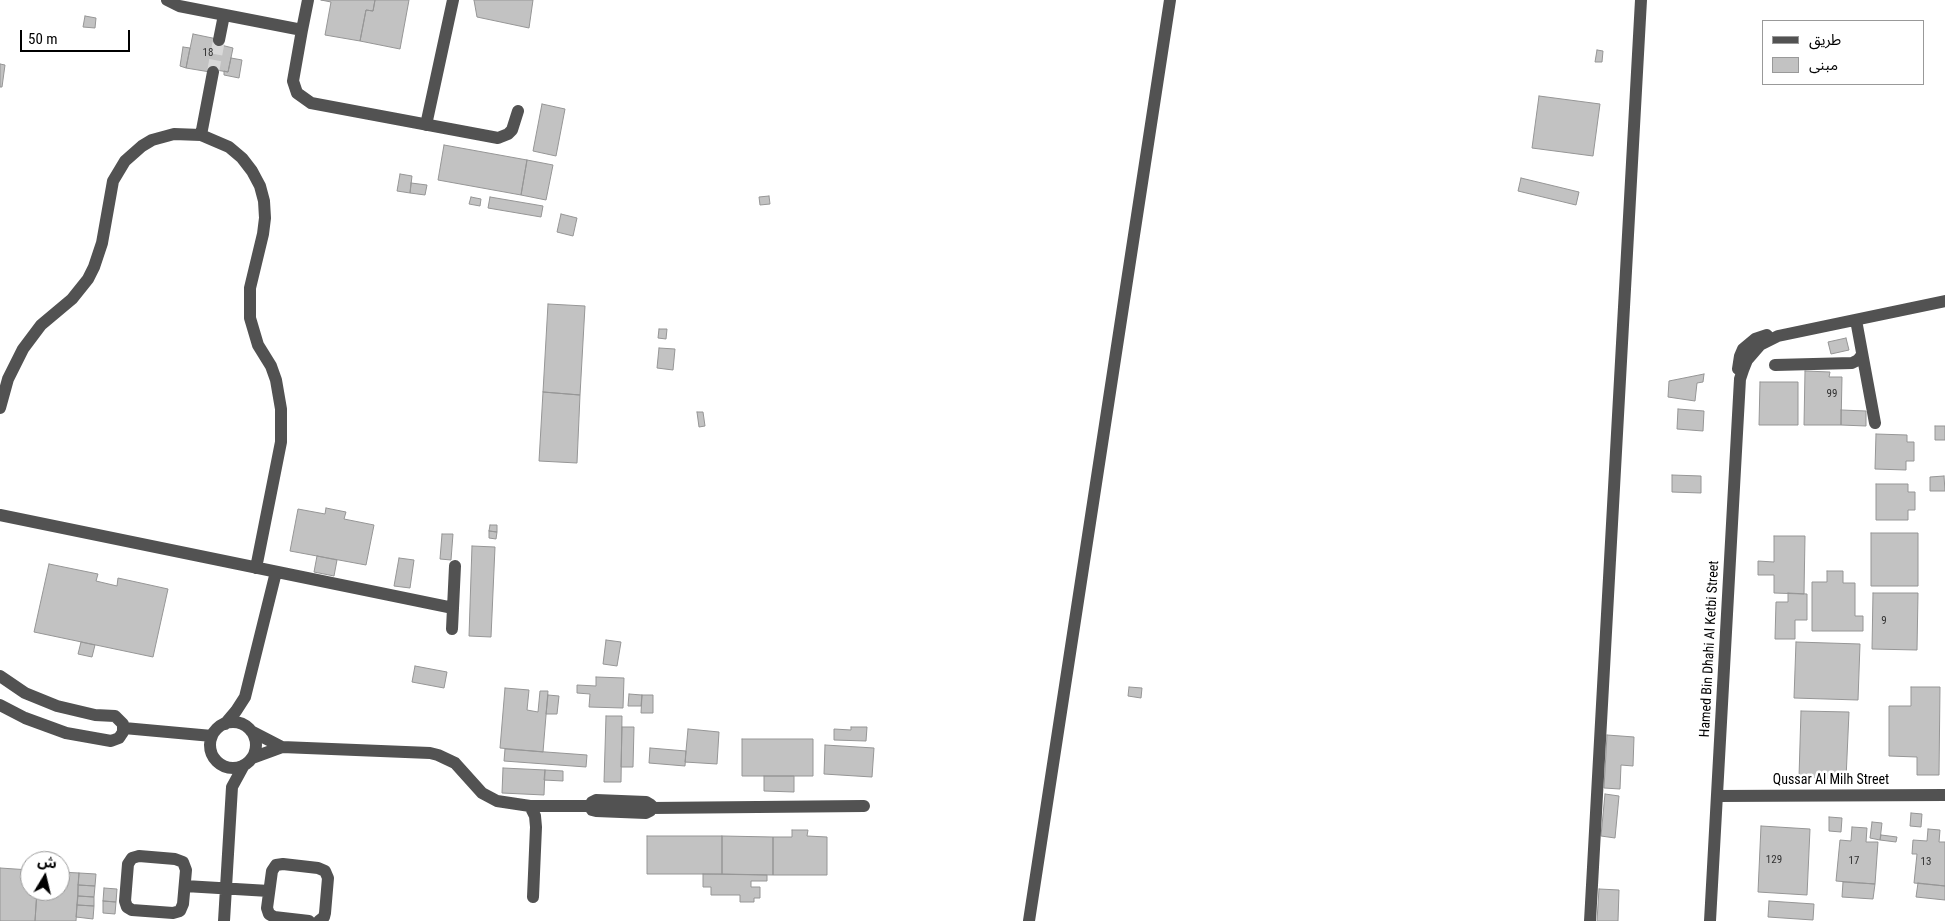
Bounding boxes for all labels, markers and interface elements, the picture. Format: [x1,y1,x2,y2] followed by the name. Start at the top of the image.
[22,20,132,52] scale bar
[1762,20,1925,85] legend
[28,30,58,48] text: 50 m
[1809,31,1841,49] text: طريق
[203,46,213,60] house number: 18
[1809,56,1838,74] text: مبنى
[1827,387,1837,401] house number: 99
[1697,560,1723,738] street label: Hamed Bin Dhahi Al Ketbi Street
[1881,614,1887,628] house number: 9
[1773,772,1889,788] street label: Qussar Al Milh Street
[20,851,70,901] north arrow
[36,853,58,872] text: ش
[1766,853,1782,867] house number: 129
[1849,854,1859,868] house number: 17
[1921,855,1931,869] house number: 13

